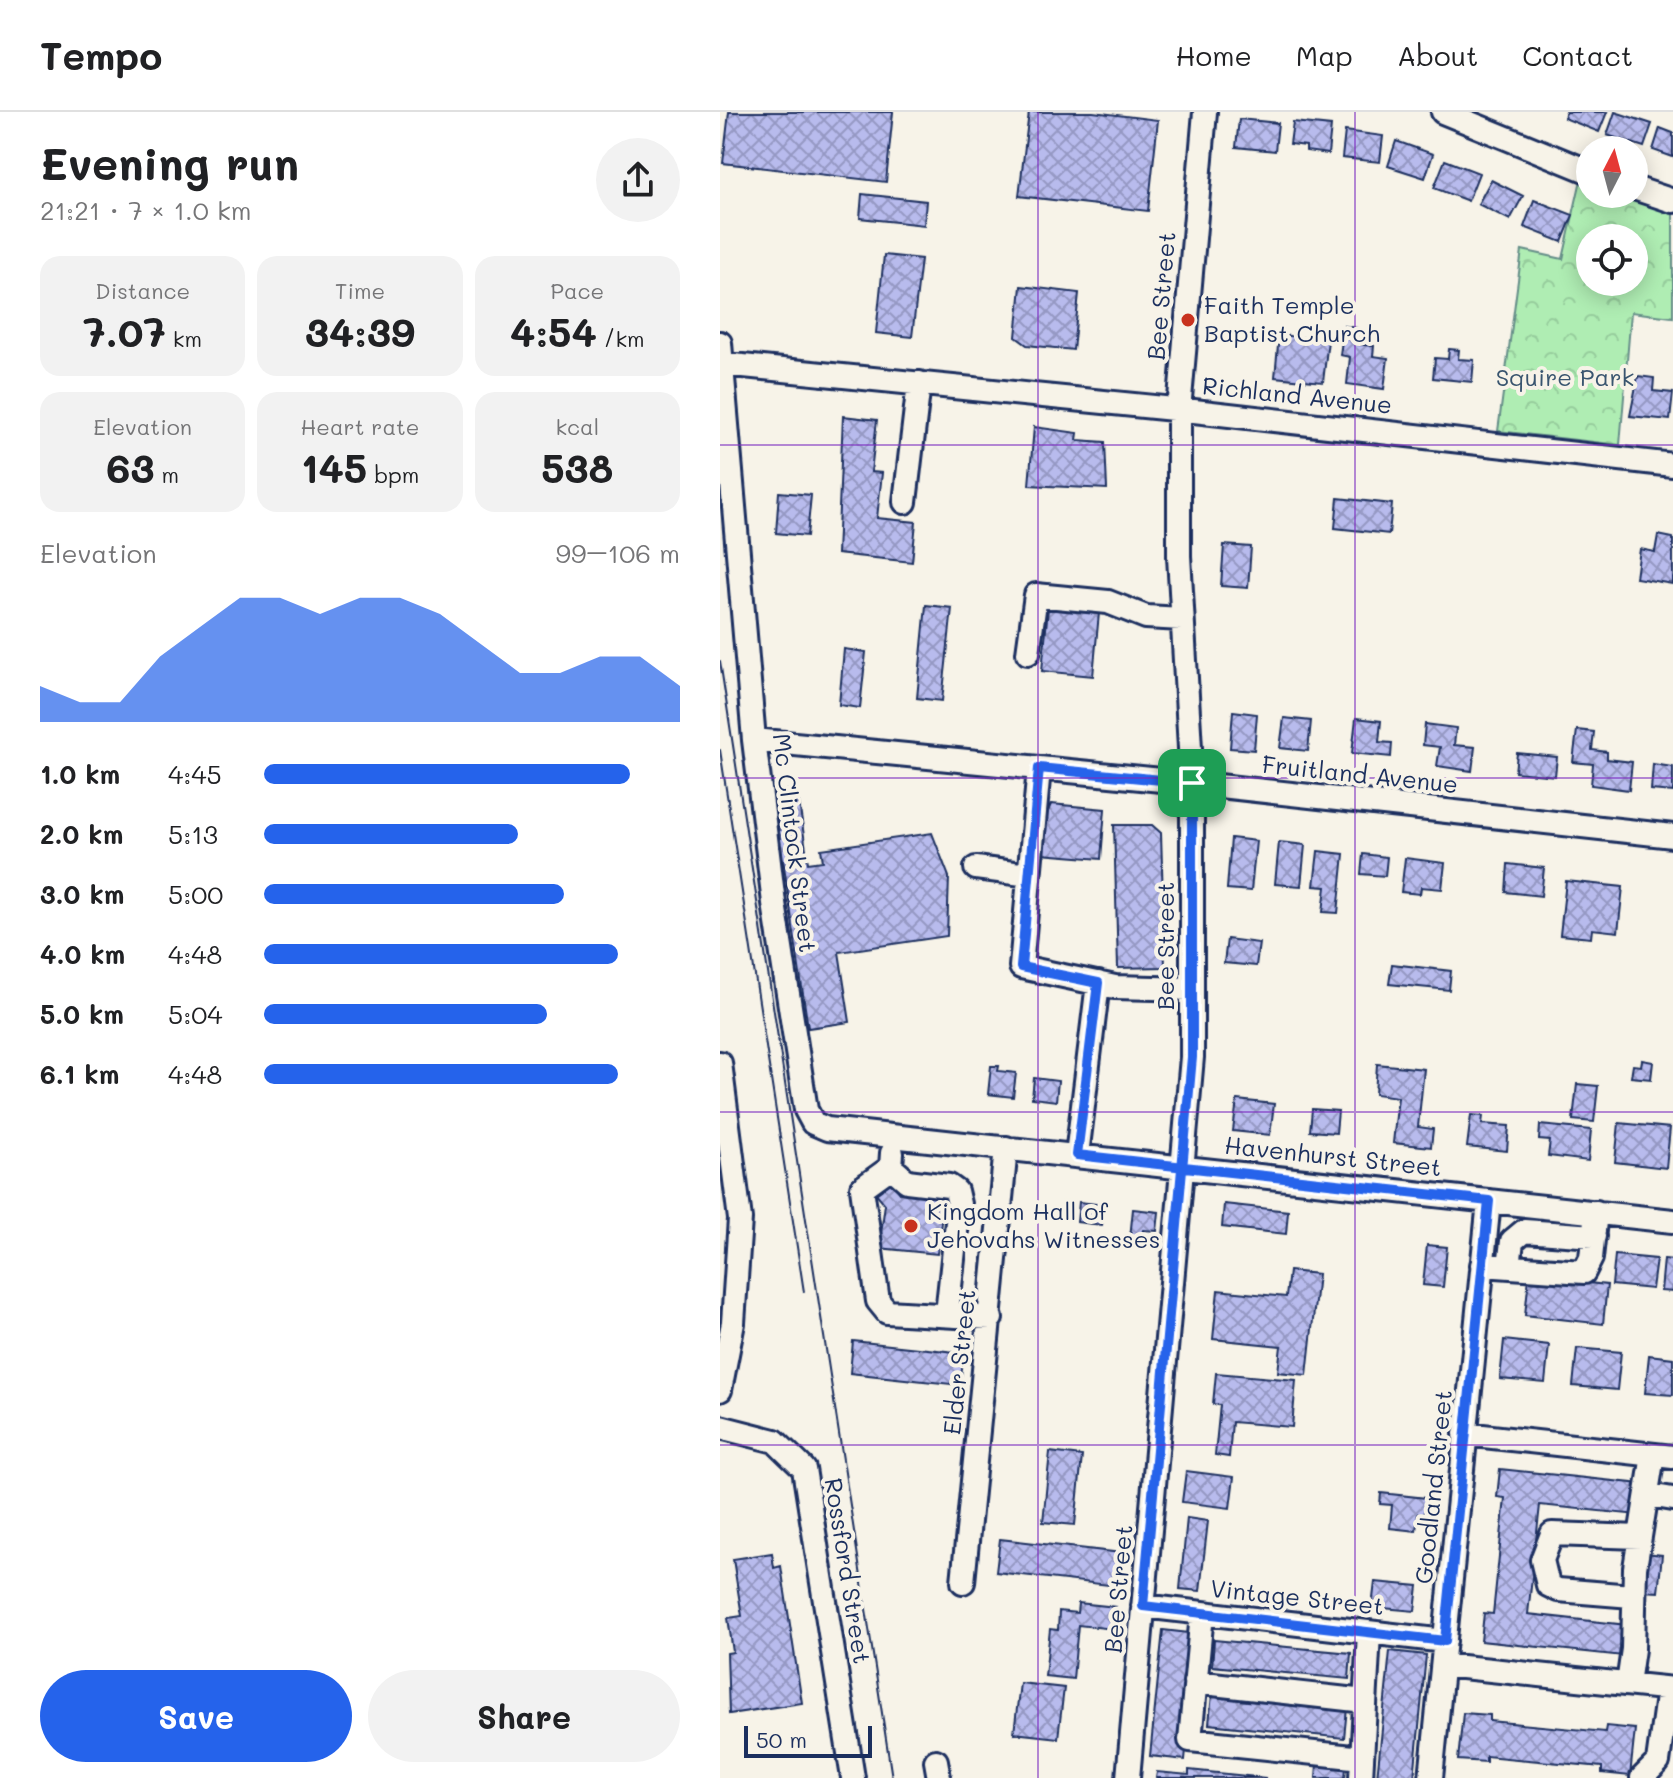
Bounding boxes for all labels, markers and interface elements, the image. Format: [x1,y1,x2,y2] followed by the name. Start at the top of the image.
[40,30,162,80] text: Tempo
[1176,37,1252,73] text: Home
[1296,37,1353,73] text: Map
[1397,37,1478,73] text: About
[1522,37,1633,73] text: Contact
[40,134,299,191] text: Evening run
[1576,136,1648,208] north arrow
[1576,136,1648,296] map controls
[596,138,680,222] button: share
[40,193,252,227] text: 21:21 · 7 × 1.0 km
[1576,224,1648,296] button: locate
[1139,230,1182,361] street label: Bee Street
[95,276,190,305] text: Distance
[335,276,385,305] text: Time
[550,276,604,305] text: Pace
[1204,289,1380,348] place label: Faith Temple Baptist Church
[83,305,166,357] text: 7.07
[305,305,415,357] text: 34:39
[510,305,597,357] text: 4:54
[1179,311,1197,329] marker: Faith Temple Baptist Church
[166,324,202,353] text: km
[597,324,645,353] text: /km
[1496,361,1634,392] park label: Squire Park
[1201,369,1394,420] street label: Richland Avenue
[93,412,192,441] text: Elevation
[301,412,419,441] text: Heart rate
[555,412,599,441] text: kcal
[106,441,154,493] text: 63
[301,441,367,493] text: 145
[541,441,613,493] text: 538
[154,460,179,489] text: m
[367,460,419,489] text: bpm
[40,536,157,570] text: Elevation
[556,536,680,570] text: 99–106 m
[767,732,824,954] street label: Mc Clintock Street
[1261,748,1460,799] street label: Fruitland Avenue
[1158,749,1226,817] pin
[40,757,120,791] text: 1.0 km
[168,757,222,791] text: 4:45
[1170,761,1214,805] icon: arrive
[40,817,123,851] text: 2.0 km
[168,817,218,851] text: 5:13
[40,877,124,911] text: 3.0 km
[168,877,223,911] text: 5:00
[1149,882,1180,1010] street label: Bee Street
[40,937,125,971] text: 4.0 km
[168,937,222,971] text: 4:48
[40,997,124,1031] text: 5.0 km
[168,997,223,1031] text: 5:04
[40,1057,119,1091] text: 6.1 km
[168,1057,222,1091] text: 4:48
[1223,1129,1443,1182] street label: Havenhurst Street
[927,1195,1160,1254] place label: Kingdom Hall of Jehovahs Witnesses
[902,1217,920,1235] marker: Kingdom Hall of Jehovahs Witnesses
[935,1288,982,1436] street label: Elder Street
[1407,1388,1458,1585] street label: Goodland Street
[818,1476,878,1666] street label: Rossford Street
[1096,1523,1139,1654] street label: Bee Street
[1209,1572,1386,1621] street label: Vintage Street
[40,1670,352,1762] button: Save
[368,1670,680,1762] button: Share
[744,1722,872,1758] scale bar
[756,1725,807,1754] text: 50 m

